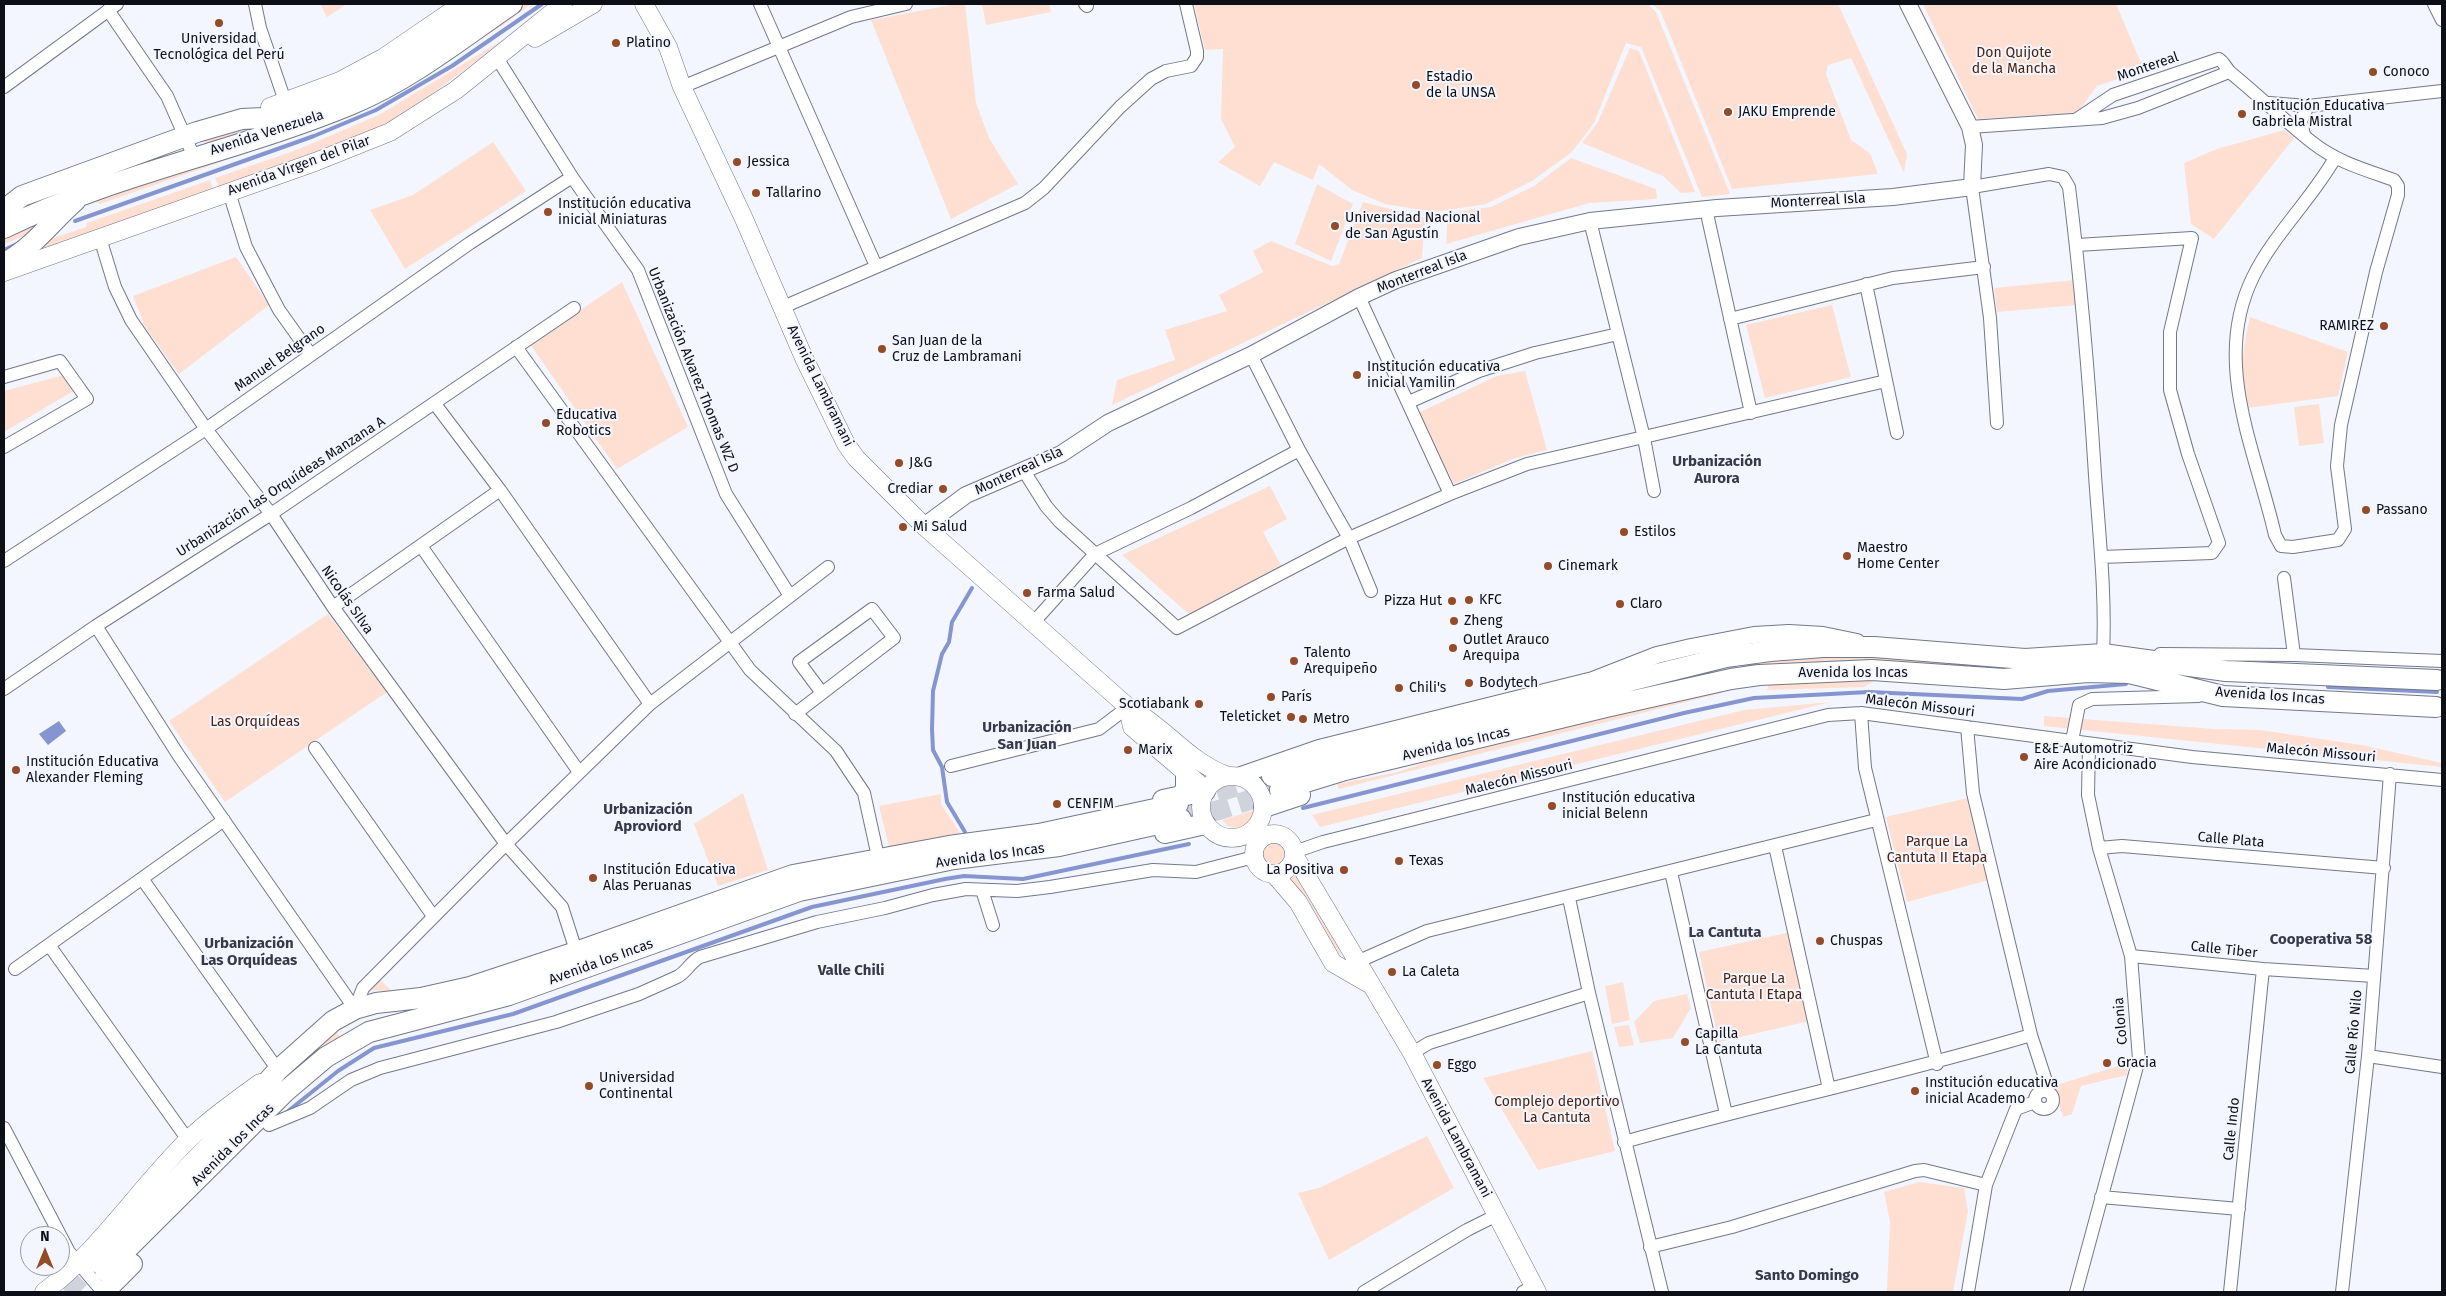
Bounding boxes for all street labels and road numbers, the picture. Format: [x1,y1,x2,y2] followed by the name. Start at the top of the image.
[2115,49,2181,85] street label: Montereal
[208,107,326,159] street label: Avenida Venezuela
[225,132,373,200] street label: Avenida Virgen del Pilar
[1770,190,1866,212] street label: Monterreal Isla
[1375,247,1469,297] street label: Monterreal Isla
[644,265,742,475] street label: Urbanización Alvarez Thomas WZ D
[231,321,329,395] street label: Manuel Belgrano
[783,322,857,450] street label: Avenida Lambramani
[174,413,388,561] street label: Urbanización las Orquídeas Manzana A
[972,443,1066,499] street label: Monterreal Isla
[317,562,377,638] street label: Nicolás SIlva
[1798,665,1908,681] street label: Avenida los Incas
[2215,684,2325,708] street label: Avenida los Incas
[1864,691,1976,721] street label: Malecón Missouri
[1401,723,1511,765] street label: Avenida los Incas
[2265,740,2377,766] street label: Malecón Missouri
[1464,757,1574,799] street label: Malecón Missouri
[2197,829,2265,851] street label: Calle Plata
[935,840,1045,872] street label: Avenida los Incas
[547,935,655,989] street label: Avenida los Incas
[2190,938,2258,962] street label: Calle Tiber
[2342,989,2366,1075] street label: Calle Río Nilo
[2111,997,2131,1045] street label: Colonia
[1417,1075,1495,1201] street label: Avenida Lambramani
[2220,1097,2244,1161] street label: Calle Indo
[188,1100,278,1190] street label: Avenida los Incas

